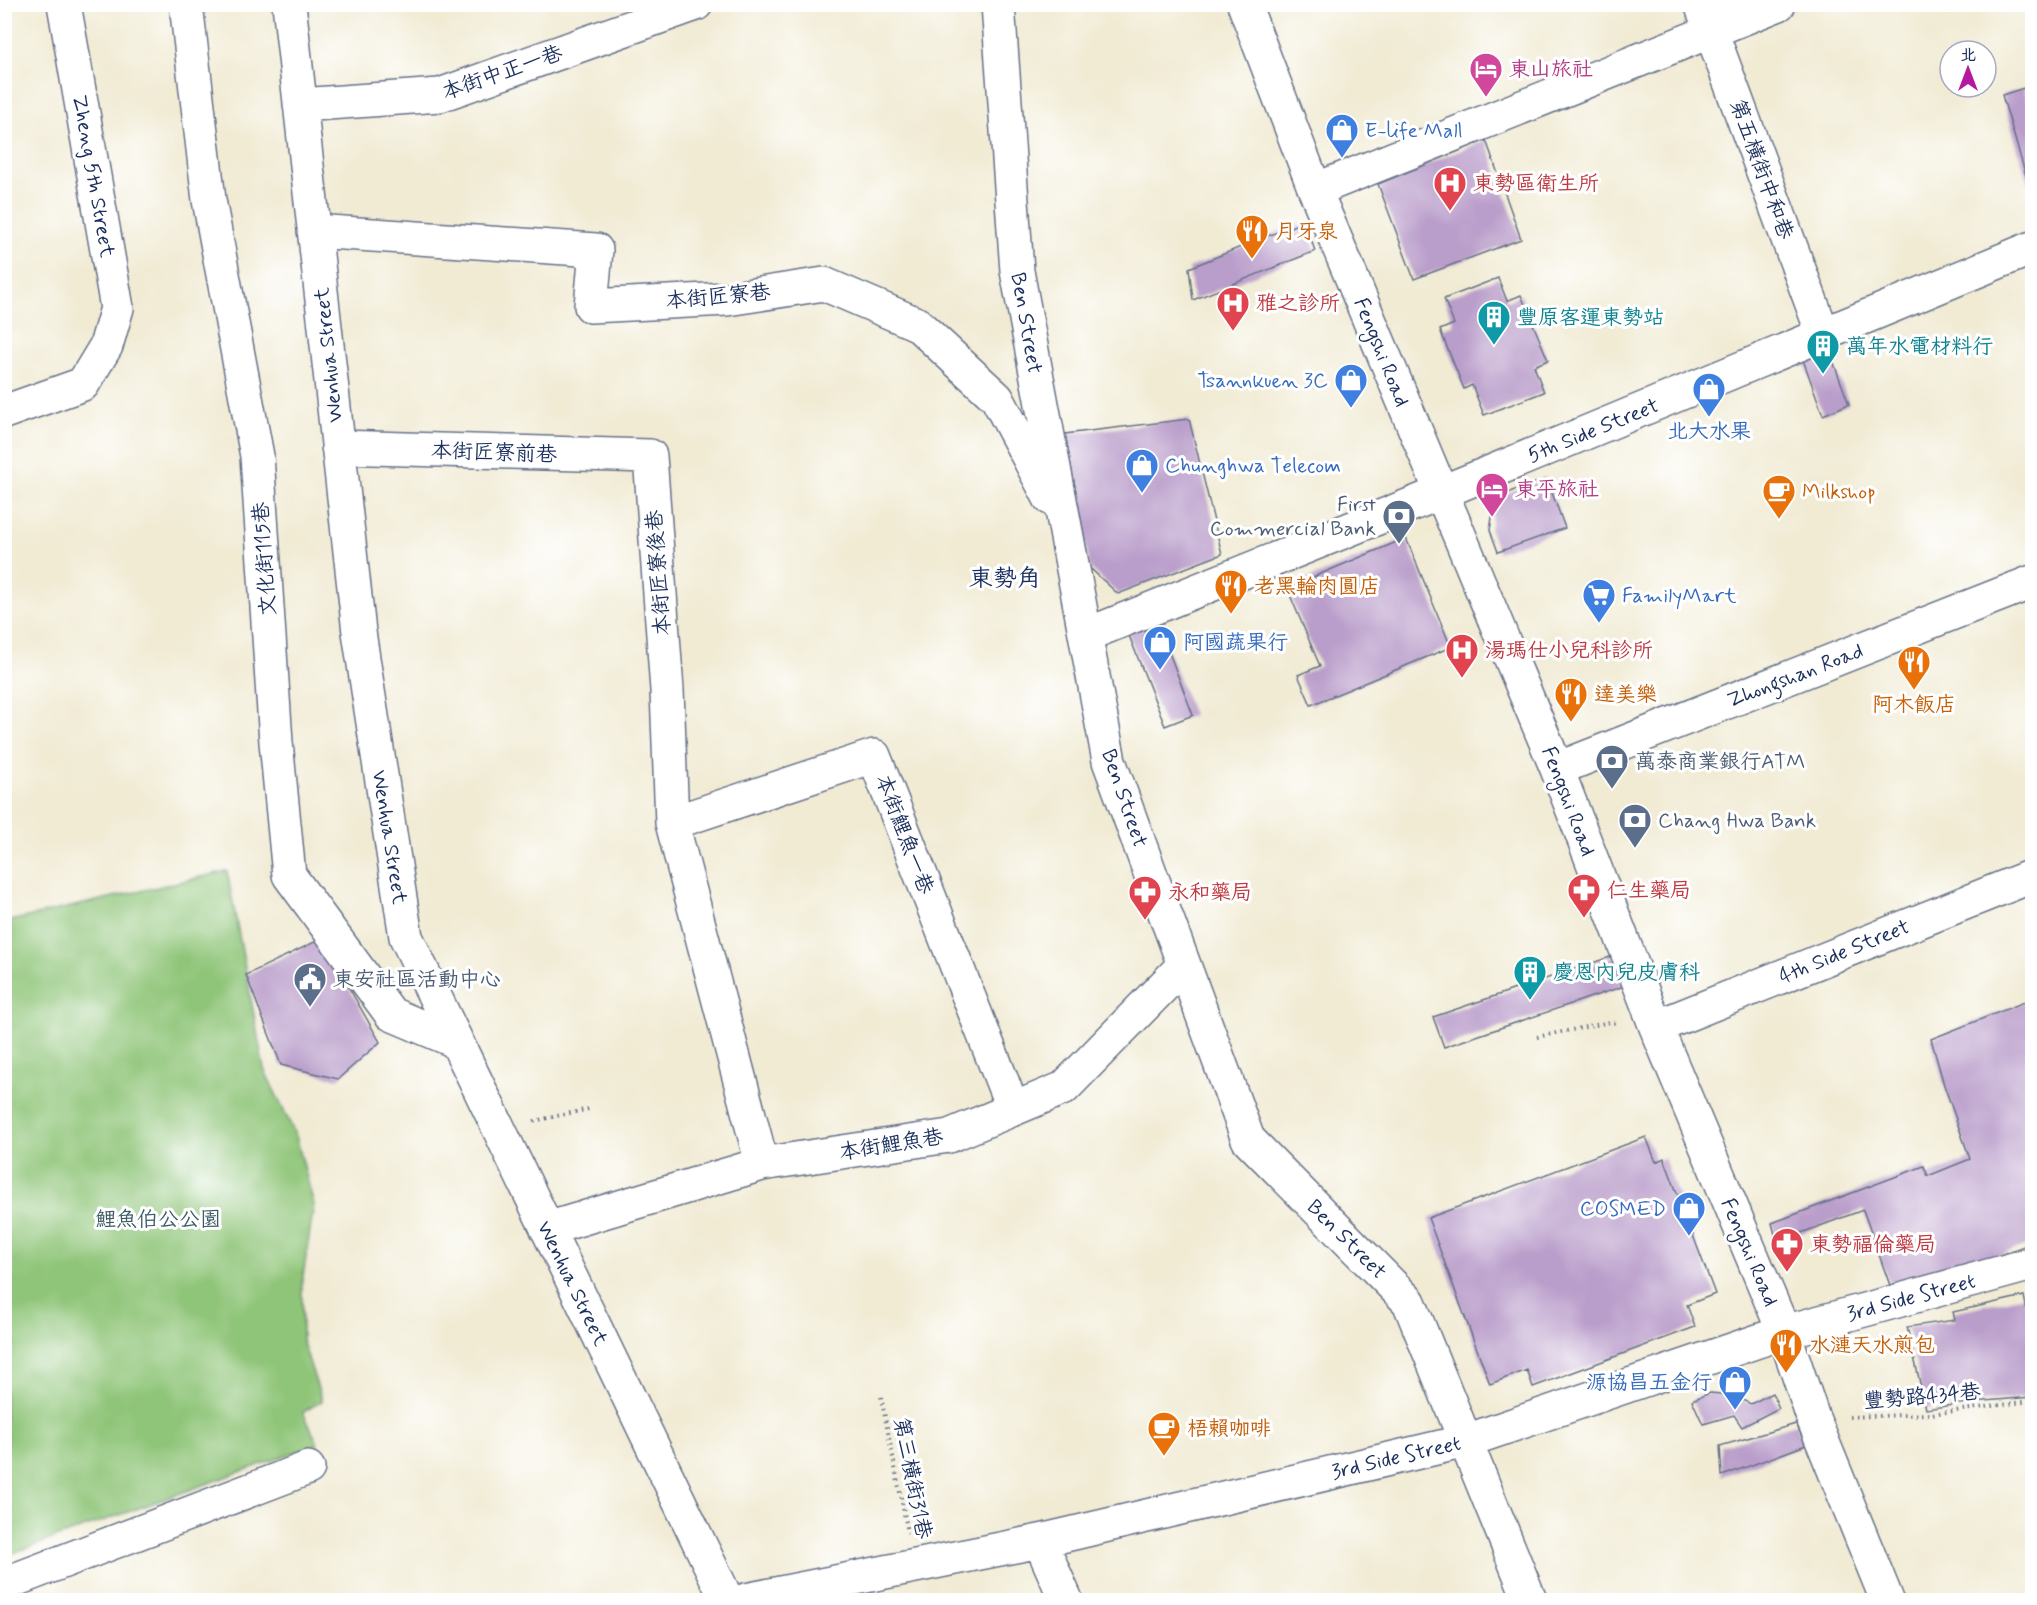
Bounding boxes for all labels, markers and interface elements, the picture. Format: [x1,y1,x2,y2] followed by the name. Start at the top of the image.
[438,39,566,107] street label: 本街中正一巷
[1938,39,1998,99] north arrow
[1960,45,1976,66] text: 北
[1468,51,1504,98] hotel icon: 東山旅社
[1509,56,1593,84] place label: 東山旅社
[65,93,121,260] street label: Zheng 5th Street
[1723,95,1799,243] street label: 第五橫街中和巷
[1324,112,1360,159] shop icon: E-life Mall
[1365,117,1463,145] place label: E-life Mall
[1432,165,1468,212] hospital icon: 東勢區衛生所
[1473,170,1599,198] place label: 東勢區衛生所
[1234,213,1270,260] restaurant icon: 月牙泉
[1275,218,1338,246] place label: 月牙泉
[1003,270,1049,376] street label: Ben Street
[665,278,772,316] street label: 本街匠寮巷
[308,285,350,424] street label: Wenhua Street
[1215,285,1251,332] hospital icon: 雅之診所
[1256,290,1340,318] place label: 雅之診所
[1346,294,1416,411] street label: Fengshi Road
[1476,299,1512,346] building icon: 豐原客運東勢站
[1517,304,1664,332] place label: 豐原客運東勢站
[1805,328,1841,375] building icon: 萬年水電材料行
[1846,333,1993,361] place label: 萬年水電材料行
[1333,362,1369,409] shop icon: Tsannkuen 3C
[1197,367,1328,395] place label: Tsannkuen 3C
[1691,371,1727,418] shop icon: 北大水果
[1524,392,1663,470] street label: 5th Side Street
[1667,418,1751,446] place label: 北大水果
[431,437,557,469] street label: 本街匠寮前巷
[1124,447,1160,494] shop icon: Chunghwa Telecom
[1165,452,1341,480] place label: Chunghwa Telecom
[1474,471,1510,518] hotel icon: 東平旅社
[1761,473,1797,520] cafe icon: Milkshop
[1515,476,1599,504] place label: 東平旅社
[1802,478,1876,506] place label: Milkshop
[1210,491,1376,543] place label: First Commercial Bank
[1381,498,1417,545] bank icon: First Commercial Bank
[247,501,283,617] street label: 文化街115巷
[641,509,677,637] street label: 本街匠寮後巷
[969,564,1041,595] district label: 東勢角
[1213,568,1249,615] restaurant icon: 老黑輪肉圓店
[1254,573,1380,601] place label: 老黑輪肉圓店
[1581,577,1617,624] supermarket icon: FamilyMart
[1622,582,1737,610] place label: FamilyMart
[1142,624,1178,671] shop icon: 阿國蔬果行
[1183,629,1288,657] place label: 阿國蔬果行
[1444,632,1480,679] hospital icon: 湯瑪仕小兒科診所
[1485,637,1653,665] place label: 湯瑪仕小兒科診所
[1723,637,1868,717] street label: Zhongshan Road
[1896,644,1932,691] restaurant icon: 阿木飯店
[1553,676,1589,723] restaurant icon: 達美樂
[1594,681,1657,709] place label: 達美樂
[1872,691,1956,719] place label: 阿木飯店
[1533,743,1602,861] street label: Fengshi Road
[1594,743,1630,790] bank icon: 萬泰商業銀行ATM
[1094,745,1154,851] street label: Ben Street
[1635,748,1806,776] place label: 萬泰商業銀行ATM
[365,768,414,907] street label: Wenhua Street
[868,771,940,898] street label: 本街鯉魚一巷
[1617,802,1653,849] bank icon: Chang Hwa Bank
[1658,807,1816,835] place label: Chang Hwa Bank
[1566,872,1602,919] pharmacy icon: 仁生藥局
[1127,874,1163,921] pharmacy icon: 永和藥局
[1607,877,1691,905] place label: 仁生藥局
[1168,879,1252,907] place label: 永和藥局
[1775,913,1914,991] street label: 4th Side Street
[1512,954,1548,1001] building icon: 慶恩內兒皮膚科
[1553,959,1700,987] place label: 慶恩內兒皮膚科
[292,961,328,1008] public building icon: 東安社區活動中心
[333,966,501,994] place label: 東安社區活動中心
[837,1123,945,1167] street label: 本街鯉魚巷
[1671,1190,1707,1237] shop icon: COSMED
[1300,1194,1392,1286] street label: Ben Street
[1713,1194,1784,1311] street label: Fengshi Road
[1580,1195,1666,1223] place label: COSMED
[95,1206,221,1234] park label: 鯉魚伯公公園
[530,1216,615,1351] street label: Wenhua Street
[1769,1226,1805,1273] pharmacy icon: 東勢福倫藥局
[1810,1231,1936,1259] place label: 東勢福倫藥局
[1844,1267,1979,1329] street label: 3rd Side Street
[1768,1327,1804,1374] restaurant icon: 水漣天水煎包
[1809,1332,1935,1360] place label: 水漣天水煎包
[1717,1364,1753,1411] shop icon: 源協昌五金行
[1586,1369,1712,1397] place label: 源協昌五金行
[1862,1378,1982,1416] street label: 豐勢路434巷
[1146,1410,1182,1457] cafe icon: 梧賴咖啡
[886,1415,938,1541] street label: 第三橫街31巷
[1187,1415,1271,1443] place label: 梧賴咖啡
[1329,1429,1464,1486] street label: 3rd Side Street

